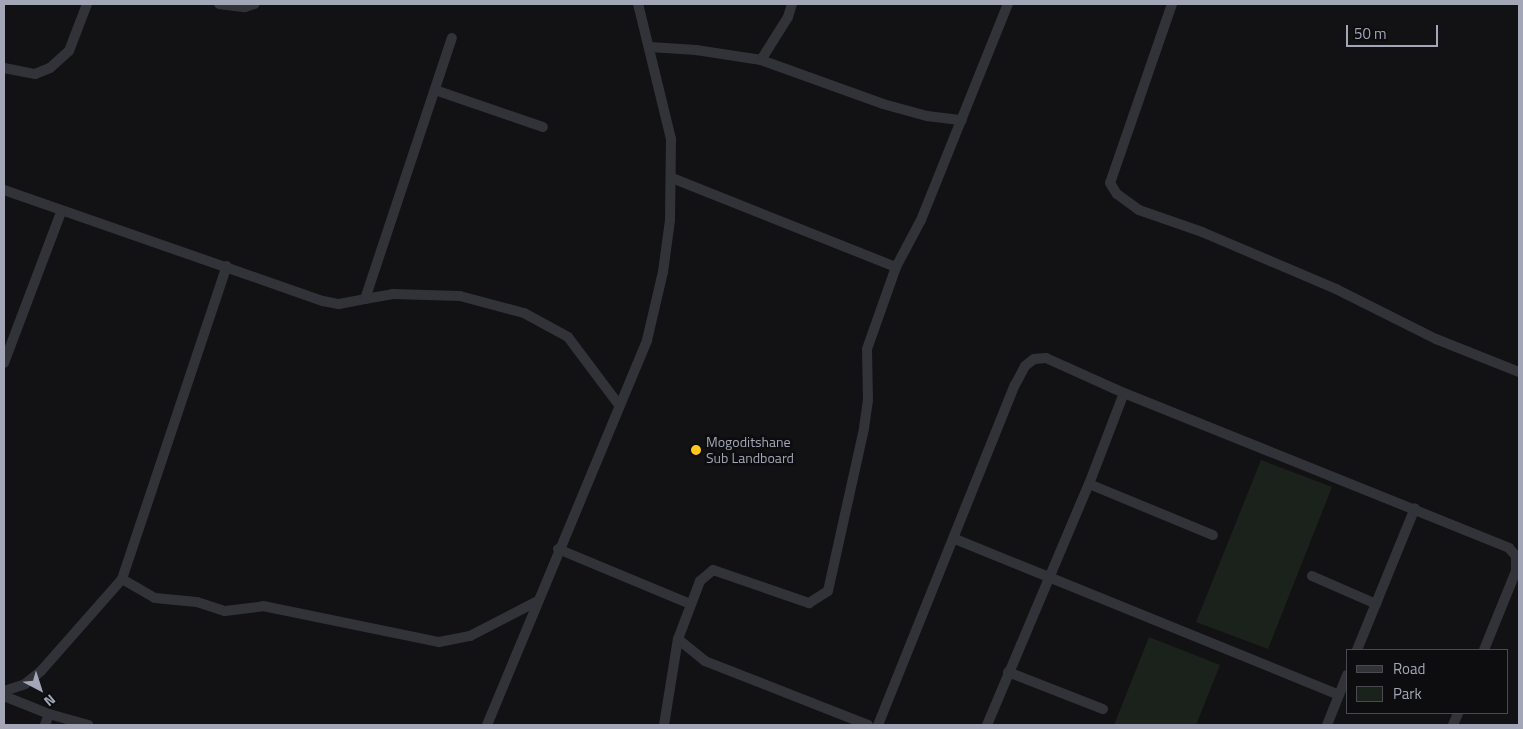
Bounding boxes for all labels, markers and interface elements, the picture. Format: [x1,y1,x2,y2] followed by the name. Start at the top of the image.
[1348,15,1440,47] scale bar
[1354,22,1387,45] text: 50 m
[706,434,794,467] place label: Mogoditshane Sub Landboard
[690,444,702,456] marker: Mogoditshane Sub Landboard
[1346,649,1508,714] legend
[1393,657,1425,680] text: Road
[15,664,65,714] north arrow
[1393,682,1422,705] text: Park
[40,690,60,712] text: N

